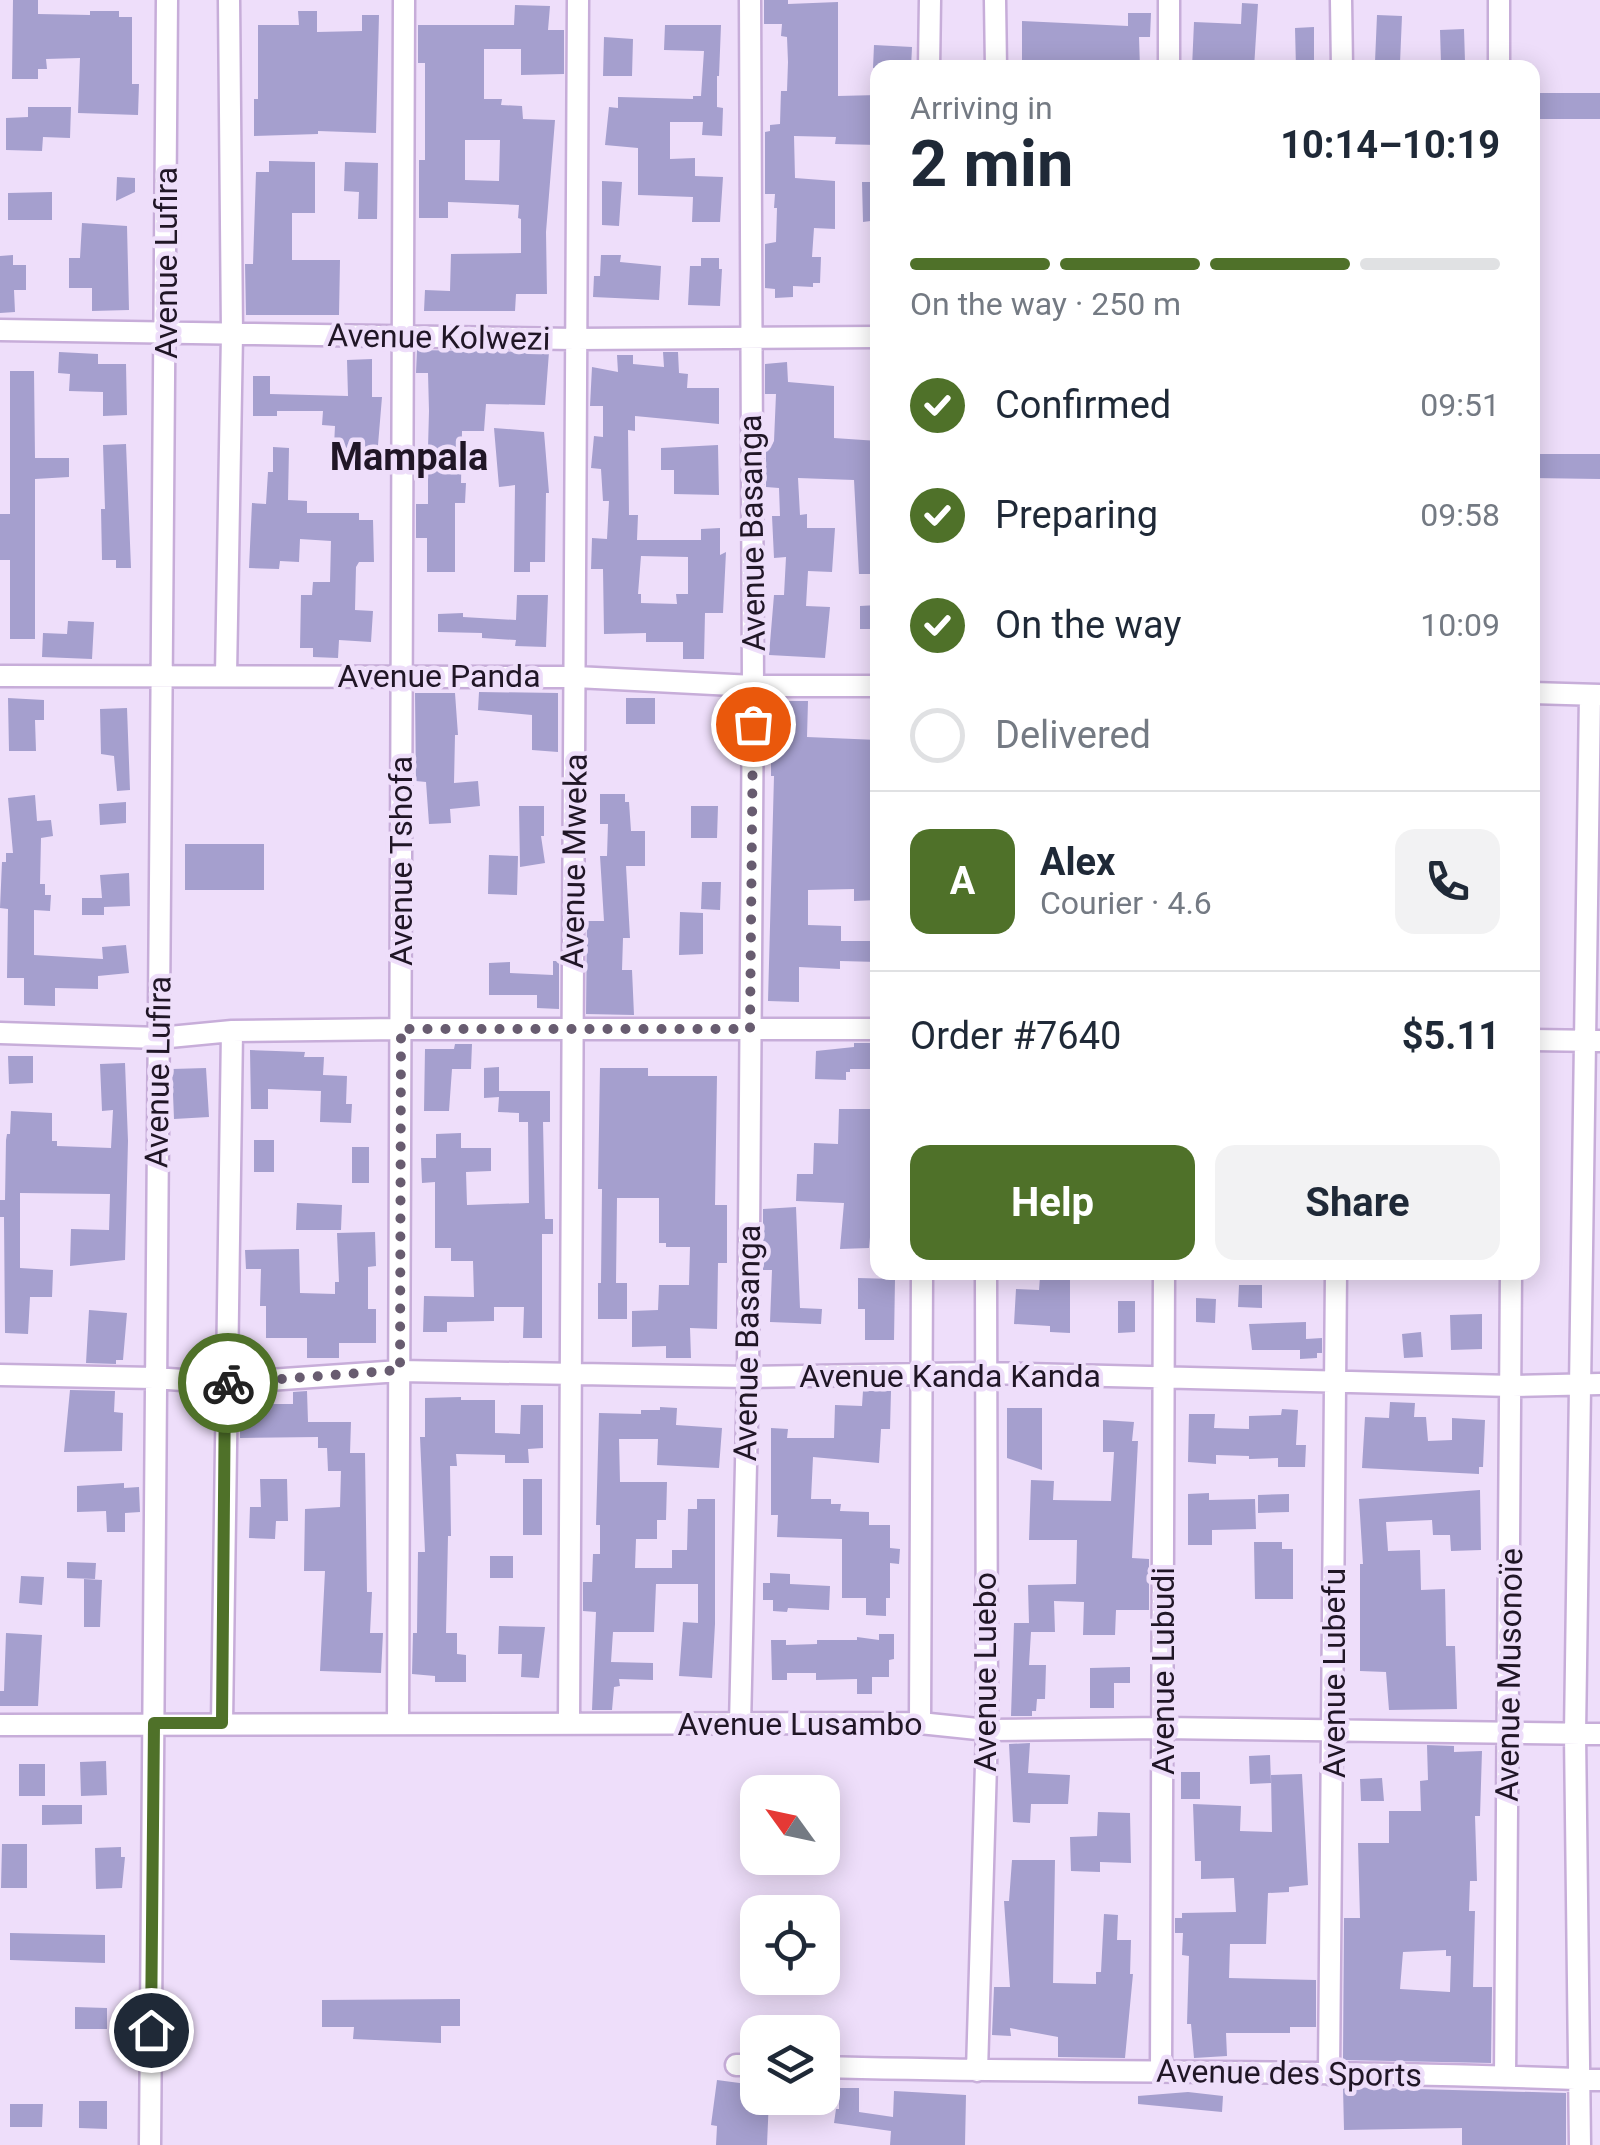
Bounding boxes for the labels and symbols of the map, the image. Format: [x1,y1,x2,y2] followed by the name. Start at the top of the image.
[147,167,185,359] street label: Avenue Lufira
[327,316,551,358] street label: Avenue Kolwezi
[731,414,773,652] street label: Avenue Basanga
[330,435,488,479] district label: Mampala
[337,657,541,695] street label: Avenue Panda
[711,682,796,767] pin
[553,753,595,969] street label: Avenue Mweka
[382,756,420,966] street label: Avenue Tshofa
[137,976,179,1168] street label: Avenue Lufira
[726,1224,768,1462] street label: Avenue Basanga
[178,1333,278,1433] courier
[799,1357,1101,1395] street label: Avenue Kanda Kanda
[1488,1548,1530,1802] street label: Avenue Musonoïe
[1144,1567,1182,1775] street label: Avenue Lubudi
[1315,1568,1353,1778] street label: Avenue Lubefu
[966,1572,1004,1772] street label: Avenue Luebo
[678,1705,922,1743] street label: Avenue Lusambo
[740,1775,840,1875] north arrow
[109,1988,194,2073] pin
[1156,2052,1422,2094] street label: Avenue des Sports

